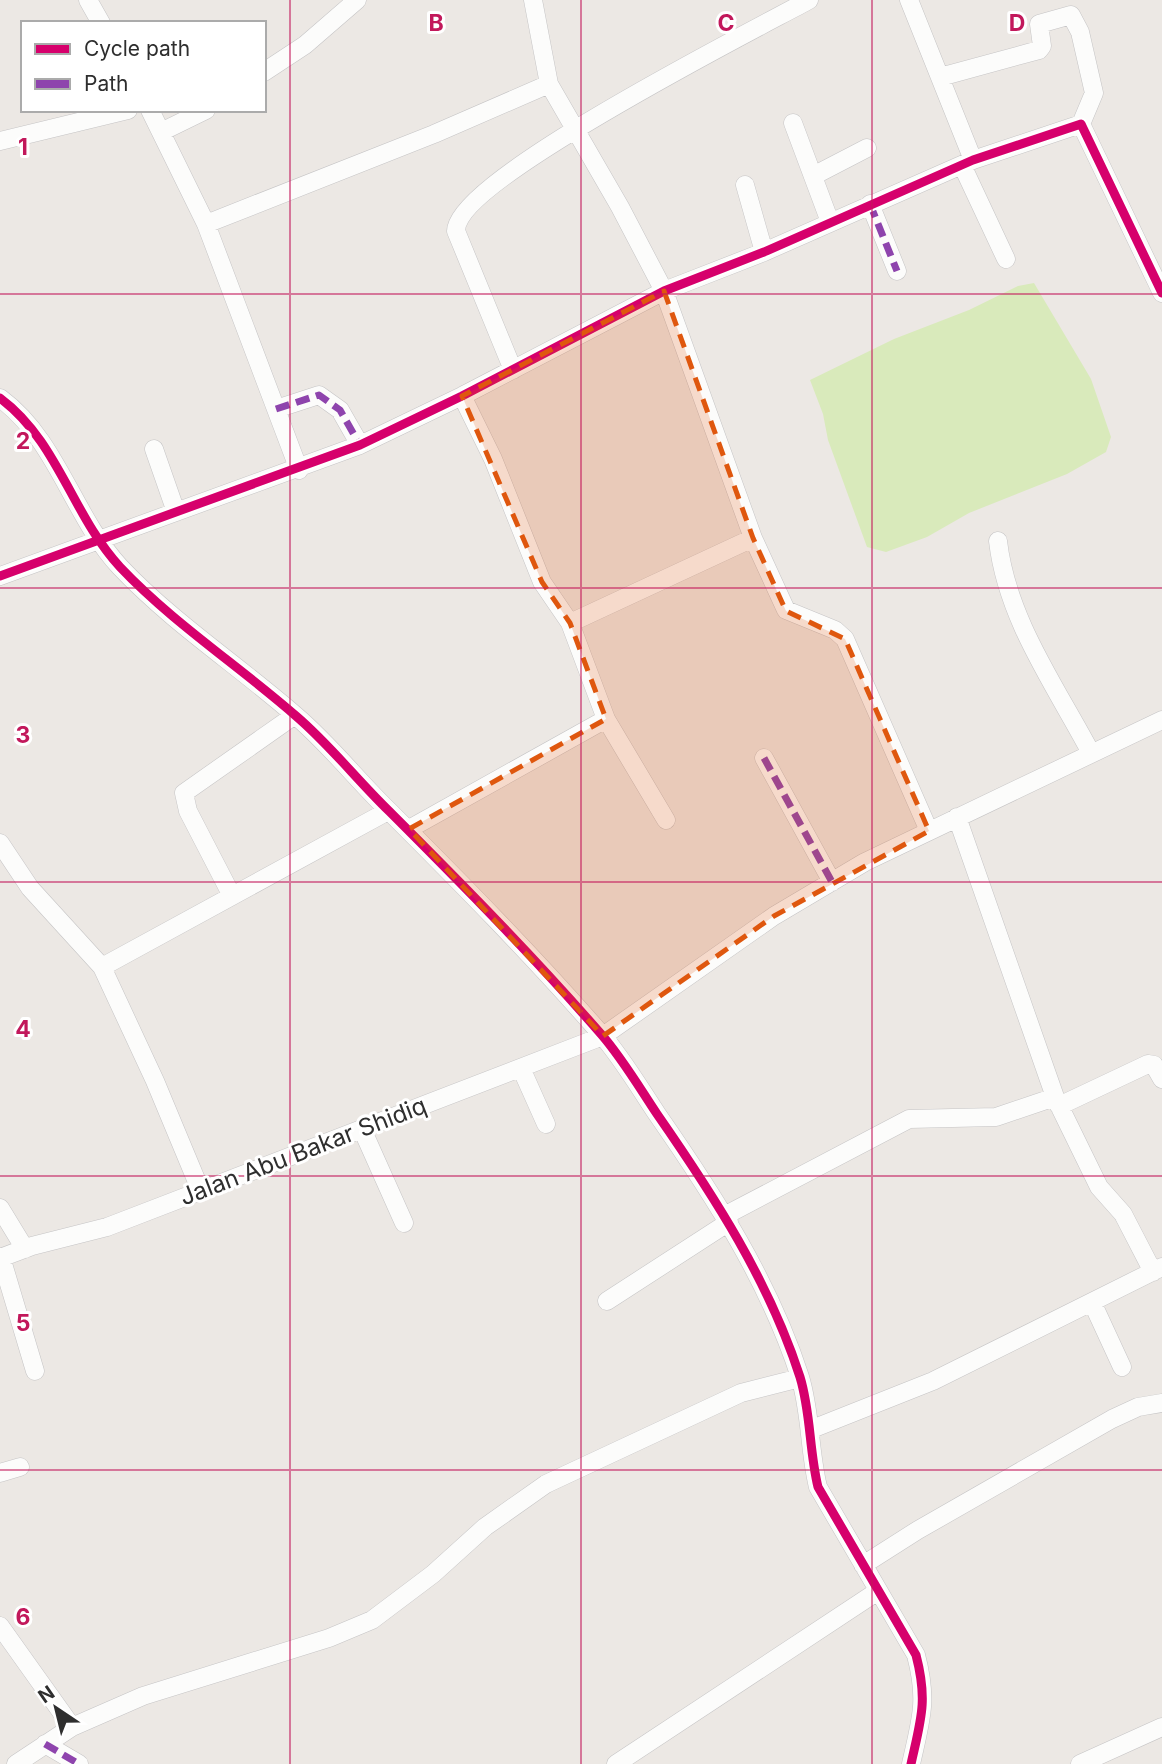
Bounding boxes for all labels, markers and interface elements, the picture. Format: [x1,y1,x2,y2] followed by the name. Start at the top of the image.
[428,9,444,37] text: B
[717,9,735,37] text: C
[1009,9,1025,37] text: D
[21,21,266,112] legend
[84,36,190,61] text: Cycle path
[84,71,129,96] text: Path
[18,133,28,161] text: 1
[16,427,30,455] text: 2
[16,721,30,749] text: 3
[15,1015,31,1043] text: 4
[176,1091,430,1211] street label: Jalan Abu Bakar Shidiq
[16,1309,30,1337] text: 5
[16,1603,30,1631] text: 6
[21,1673,91,1743] north arrow
[34,1681,59,1708] text: N

